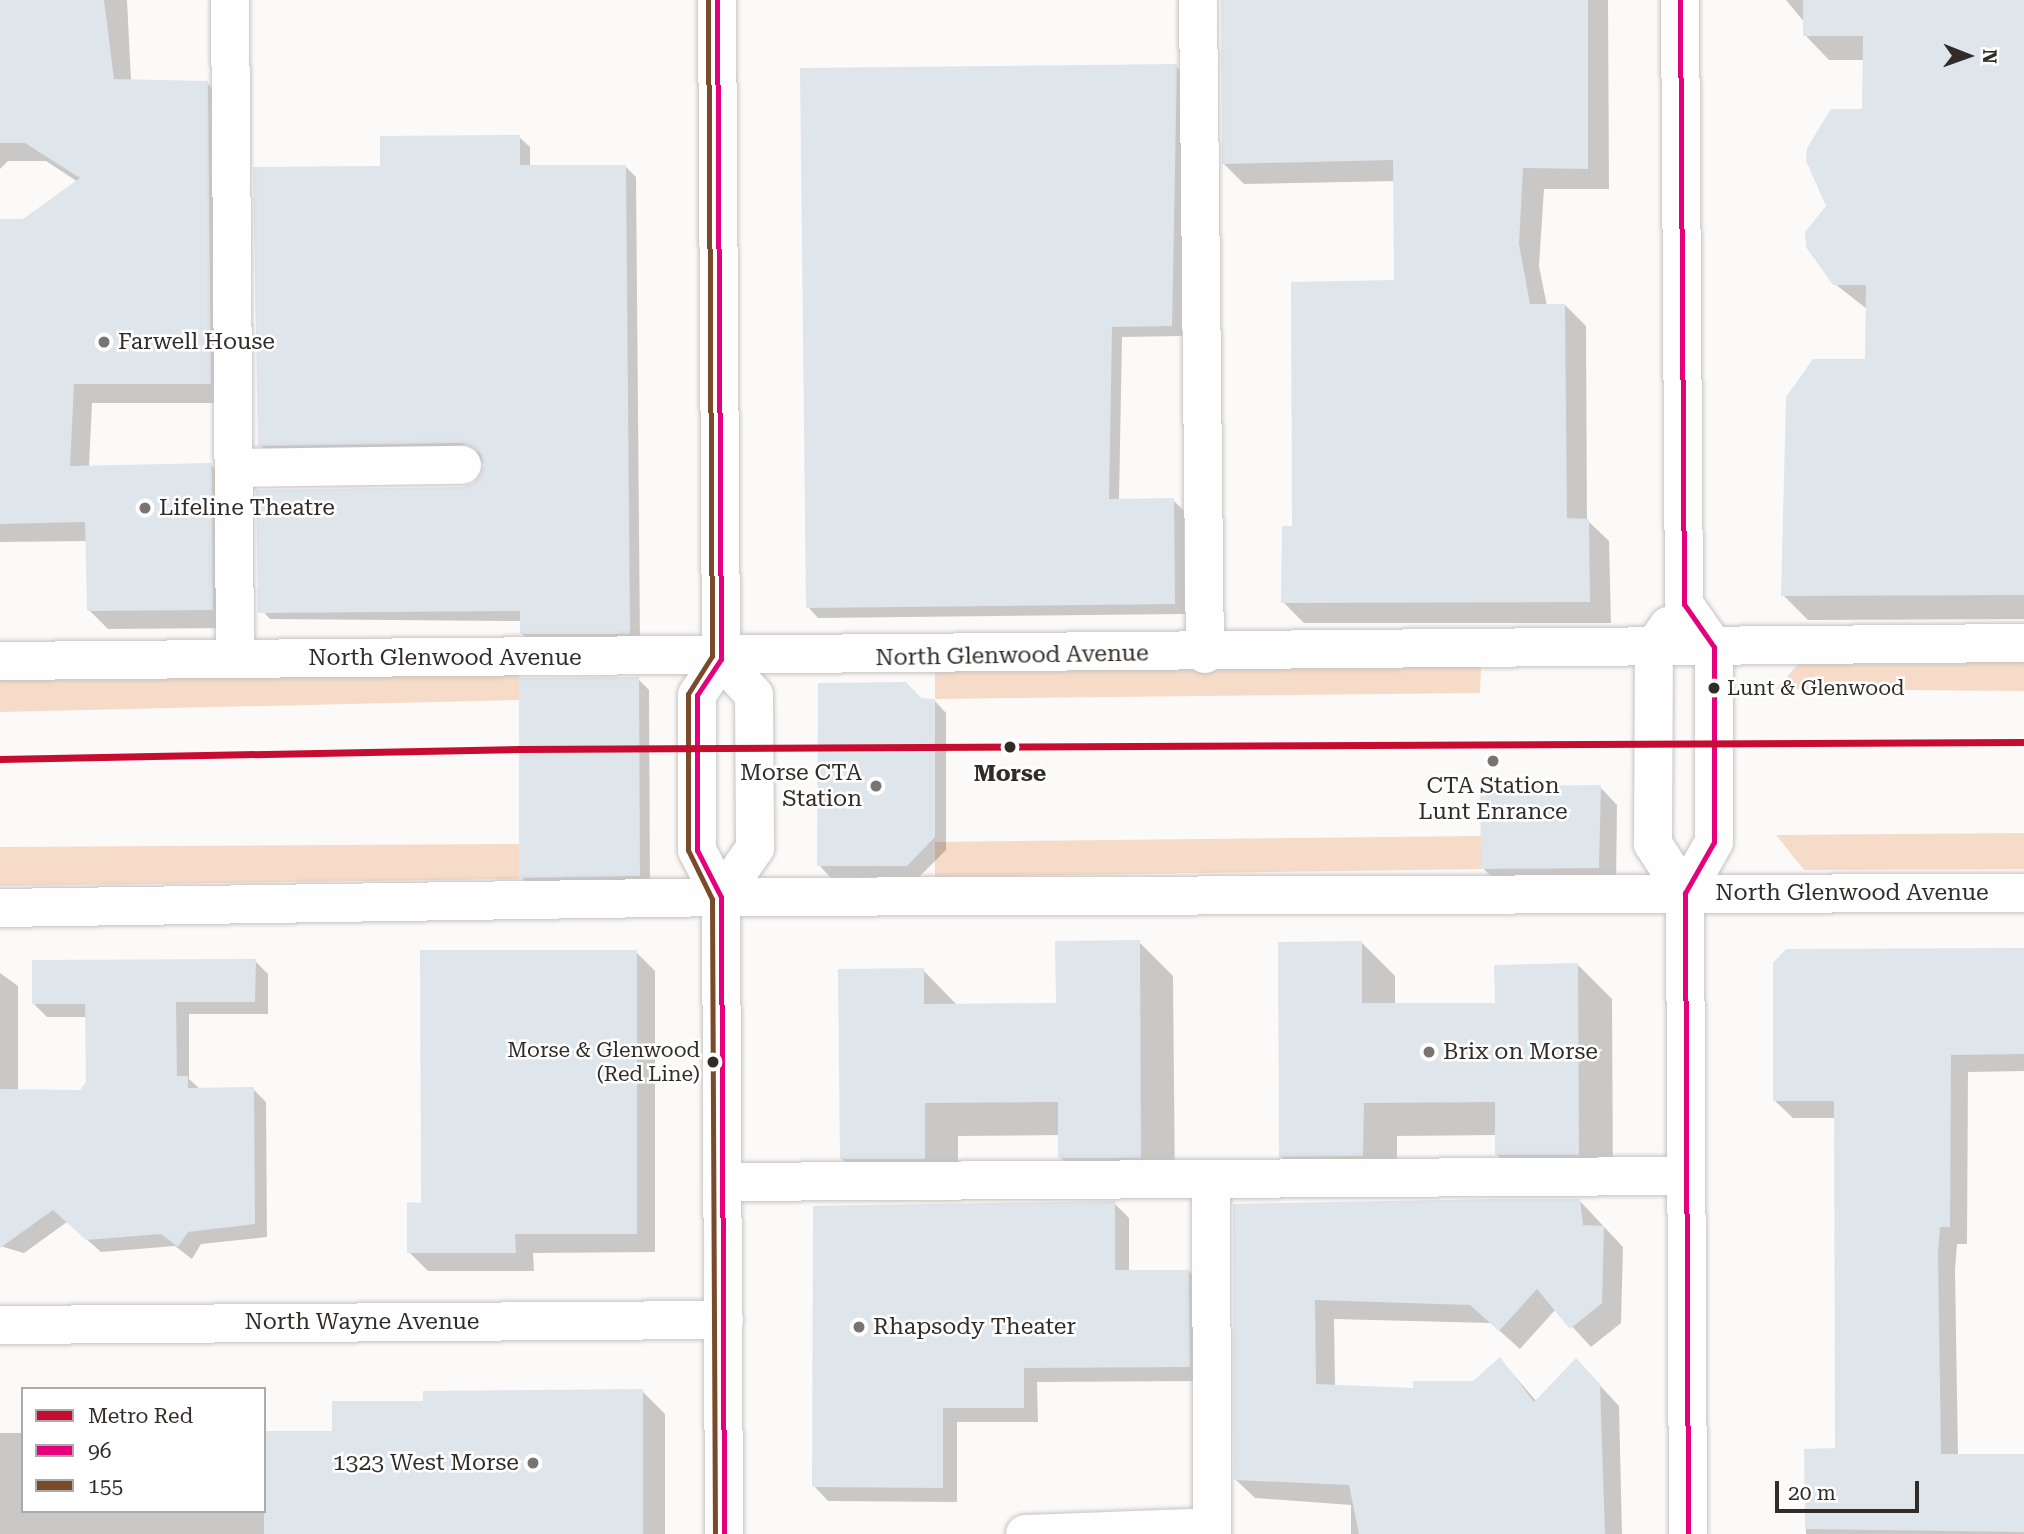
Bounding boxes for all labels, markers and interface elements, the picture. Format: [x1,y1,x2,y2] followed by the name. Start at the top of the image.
[1933,21,2003,91] north arrow
[1978,49,2001,64] text: N
[118,328,275,356] place label: Farwell House
[96,334,112,350] marker: Farwell House
[159,494,335,522] place label: Lifeline Theatre
[137,500,153,516] marker: Lifeline Theatre
[875,640,1149,672] street label: North Glenwood Avenue
[308,644,582,672] street label: North Glenwood Avenue
[1727,675,1904,701] place label: Lunt & Glenwood
[1707,681,1721,695] marker: Lunt & Glenwood
[1000,737,1020,757] marker: Morse
[1485,753,1501,769] marker: CTA Station Lunt Enrance
[740,759,862,813] place label: Morse CTA Station
[974,760,1046,788] place label: Morse
[1418,772,1568,826] place label: CTA Station Lunt Enrance
[868,778,884,794] marker: Morse CTA Station
[1715,879,1989,907] street label: North Glenwood Avenue
[507,1037,700,1087] place label: Morse & Glenwood (Red Line)
[1443,1038,1598,1066] place label: Brix on Morse
[1421,1044,1437,1060] marker: Brix on Morse
[706,1055,720,1069] marker: Morse & Glenwood (Red Line)
[245,1308,479,1336] street label: North Wayne Avenue
[873,1313,1076,1341] place label: Rhapsody Theater
[851,1319,867,1335] marker: Rhapsody Theater
[21,1387,266,1513] legend
[88,1404,193,1428] text: Metro Red
[88,1439,112,1463] text: 96
[333,1449,519,1477] place label: 1323 West Morse
[525,1455,541,1471] marker: 1323 West Morse
[1779,1468,1923,1512] scale bar
[88,1474,123,1498] text: 155
[1788,1481,1836,1505] text: 20 m

